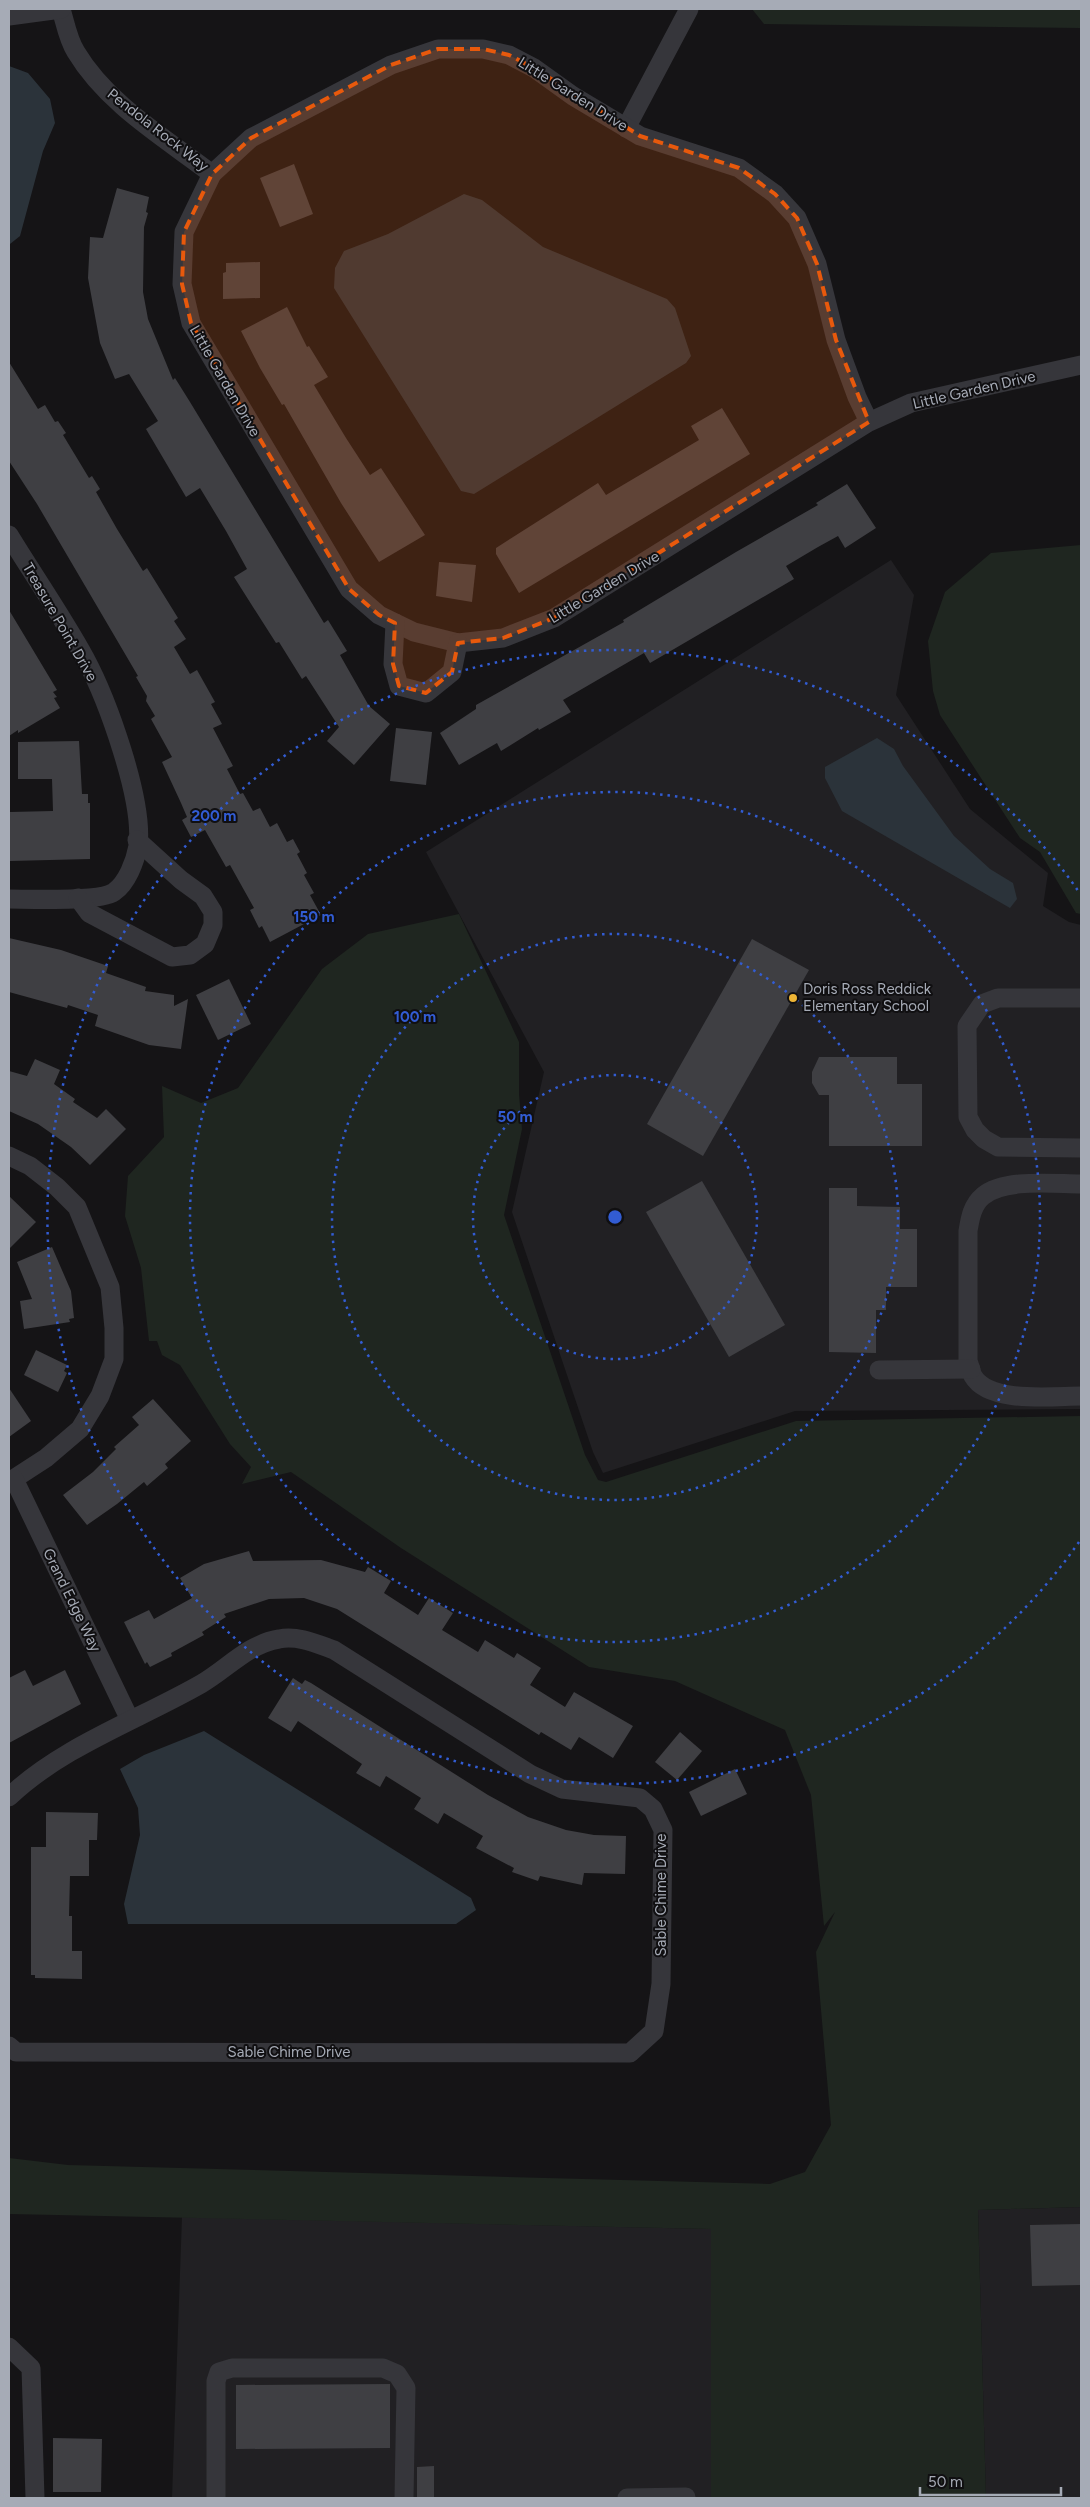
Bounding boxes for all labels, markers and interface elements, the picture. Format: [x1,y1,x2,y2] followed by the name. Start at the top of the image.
[515,53,631,135] street label: Little Garden Drive
[104,85,212,175] street label: Pendola Rock Way
[186,322,264,440] street label: Little Garden Drive
[911,367,1037,413] street label: Little Garden Drive
[545,547,663,627] street label: Little Garden Drive
[19,559,101,685] street label: Treasure Point Drive
[192,807,236,825] text: 200 m
[293,908,335,926] text: 150 m
[803,980,932,1015] place label: Doris Ross Reddick Elementary School
[787,992,799,1004] marker: Doris Ross Reddick Elementary School
[394,1008,436,1026] text: 100 m
[497,1108,533,1126] text: 50 m
[606,1208,624,1226] centre of rings
[39,1545,105,1655] street label: Grand Edge Way
[652,1834,670,1956] street label: Sable Chime Drive
[228,2043,350,2061] street label: Sable Chime Drive
[920,2464,1061,2496] scale bar
[928,2473,963,2491] text: 50 m

